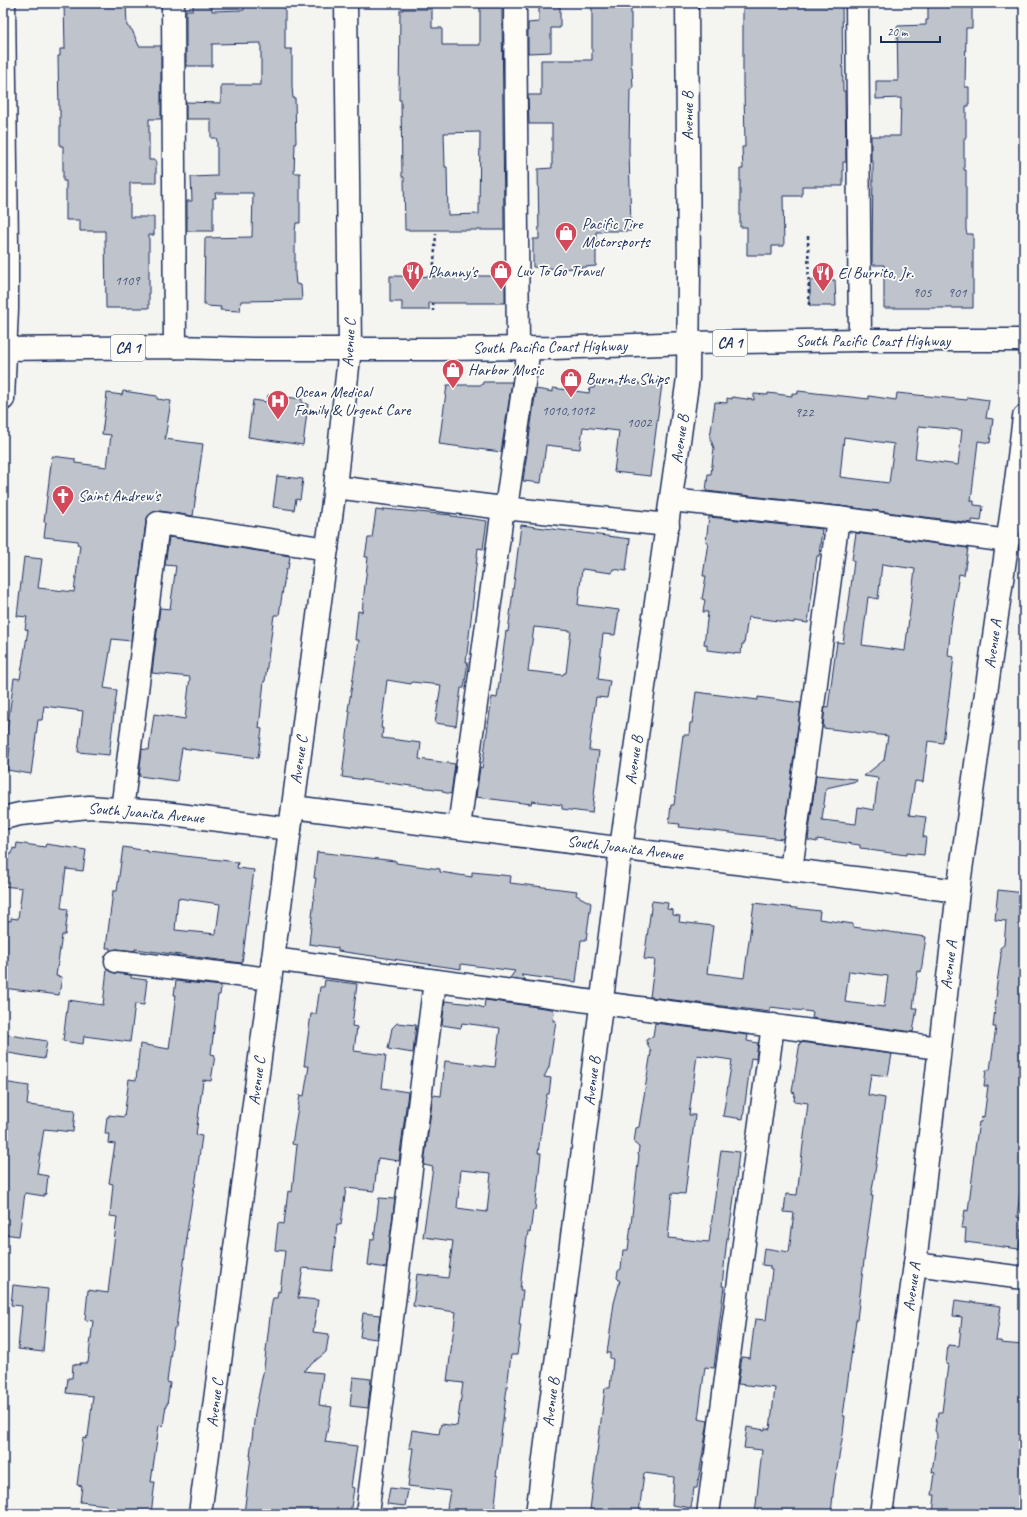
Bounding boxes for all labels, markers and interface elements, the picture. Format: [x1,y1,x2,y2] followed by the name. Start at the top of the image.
[881,18,940,44] scale bar
[887,24,909,40] text: 20 m
[678,90,698,140] street label: Avenue B
[582,214,651,252] place label: Pacific Tire Motorsports
[553,220,579,253] shop icon: Pacific Tire Motorsports
[488,258,514,291] shop icon: Luv To Go Travel
[400,259,426,292] restaurant icon: Phanny's
[810,260,836,293] restaurant icon: El Burrito, Jr.
[516,261,606,281] place label: Luv To Go Travel
[428,262,479,282] place label: Phanny's
[838,263,914,283] place label: El Burrito, Jr.
[114,272,141,289] house number: 1109
[913,284,932,301] house number: 905
[948,284,967,301] house number: 901
[338,317,360,368] street label: Avenue C
[713,330,747,356] road number: CA 1
[796,331,952,351] street label: South Pacific Coast Highway
[111,335,145,361] road number: CA 1
[473,336,629,358] street label: South Pacific Coast Highway
[440,357,466,390] shop icon: Harbor Music
[468,360,545,380] place label: Harbor Music
[558,366,584,399] shop icon: Burn the Ships
[586,369,670,389] place label: Burn the Ships
[294,382,412,420] place label: Ocean Medical Family & Urgent Care
[265,388,291,421] hospital icon: Ocean Medical Family & Urgent Care
[541,402,596,419] house number: 1010,1012
[795,404,815,421] house number: 922
[667,412,694,465] street label: Avenue B
[626,414,653,431] house number: 1002
[50,483,76,516] church icon: Saint Andrew's
[78,486,162,506] place label: Saint Andrew's
[980,618,1006,669] street label: Avenue A
[286,733,312,785] street label: Avenue C
[621,733,648,786] street label: Avenue B
[87,798,207,828] street label: South Juanita Avenue
[566,831,686,865] street label: South Juanita Avenue
[936,939,962,990] street label: Avenue A
[244,1054,270,1106] street label: Avenue C
[579,1054,605,1107] street label: Avenue B
[899,1261,925,1312] street label: Avenue A
[538,1375,564,1428] street label: Avenue B
[202,1376,228,1428] street label: Avenue C

